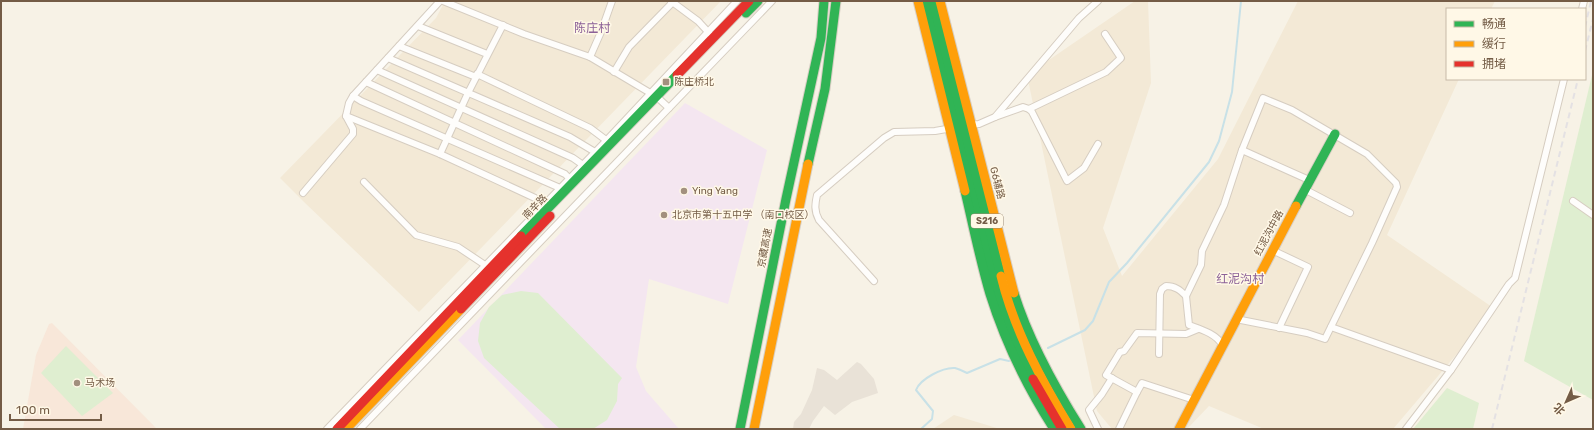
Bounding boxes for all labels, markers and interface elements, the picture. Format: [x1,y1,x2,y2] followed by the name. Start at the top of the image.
[1446,8,1586,80] legend
[1482,17,1506,31] text: 畅通
[574,21,611,35] district label: 陈庄村
[1482,37,1506,51] text: 缓行
[1482,57,1506,71] text: 拥堵
[674,76,714,88] place label: 陈庄桥北
[661,77,671,87] marker: 陈庄桥北
[987,166,1007,200] street label: G6辅路
[692,185,738,197] place label: Ying Yang
[679,186,689,196] marker: Ying Yang
[520,192,550,222] street label: 南辛路
[1252,208,1286,258] street label: 红泥沟中路
[672,209,814,221] place label: 北京市第十五中学 （南口校区）
[659,210,669,220] marker: 北京市第十五中学 （南口校区）
[971,214,1003,228] road number: S216
[755,227,775,269] street label: 京藏高速
[1216,272,1265,286] district label: 红泥沟村
[85,377,115,389] place label: 马术场
[72,378,82,388] marker: 马术场
[1546,382,1586,422] north arrow
[10,396,101,422] scale bar
[1551,400,1568,417] text: 北
[16,403,50,417] text: 100 m

